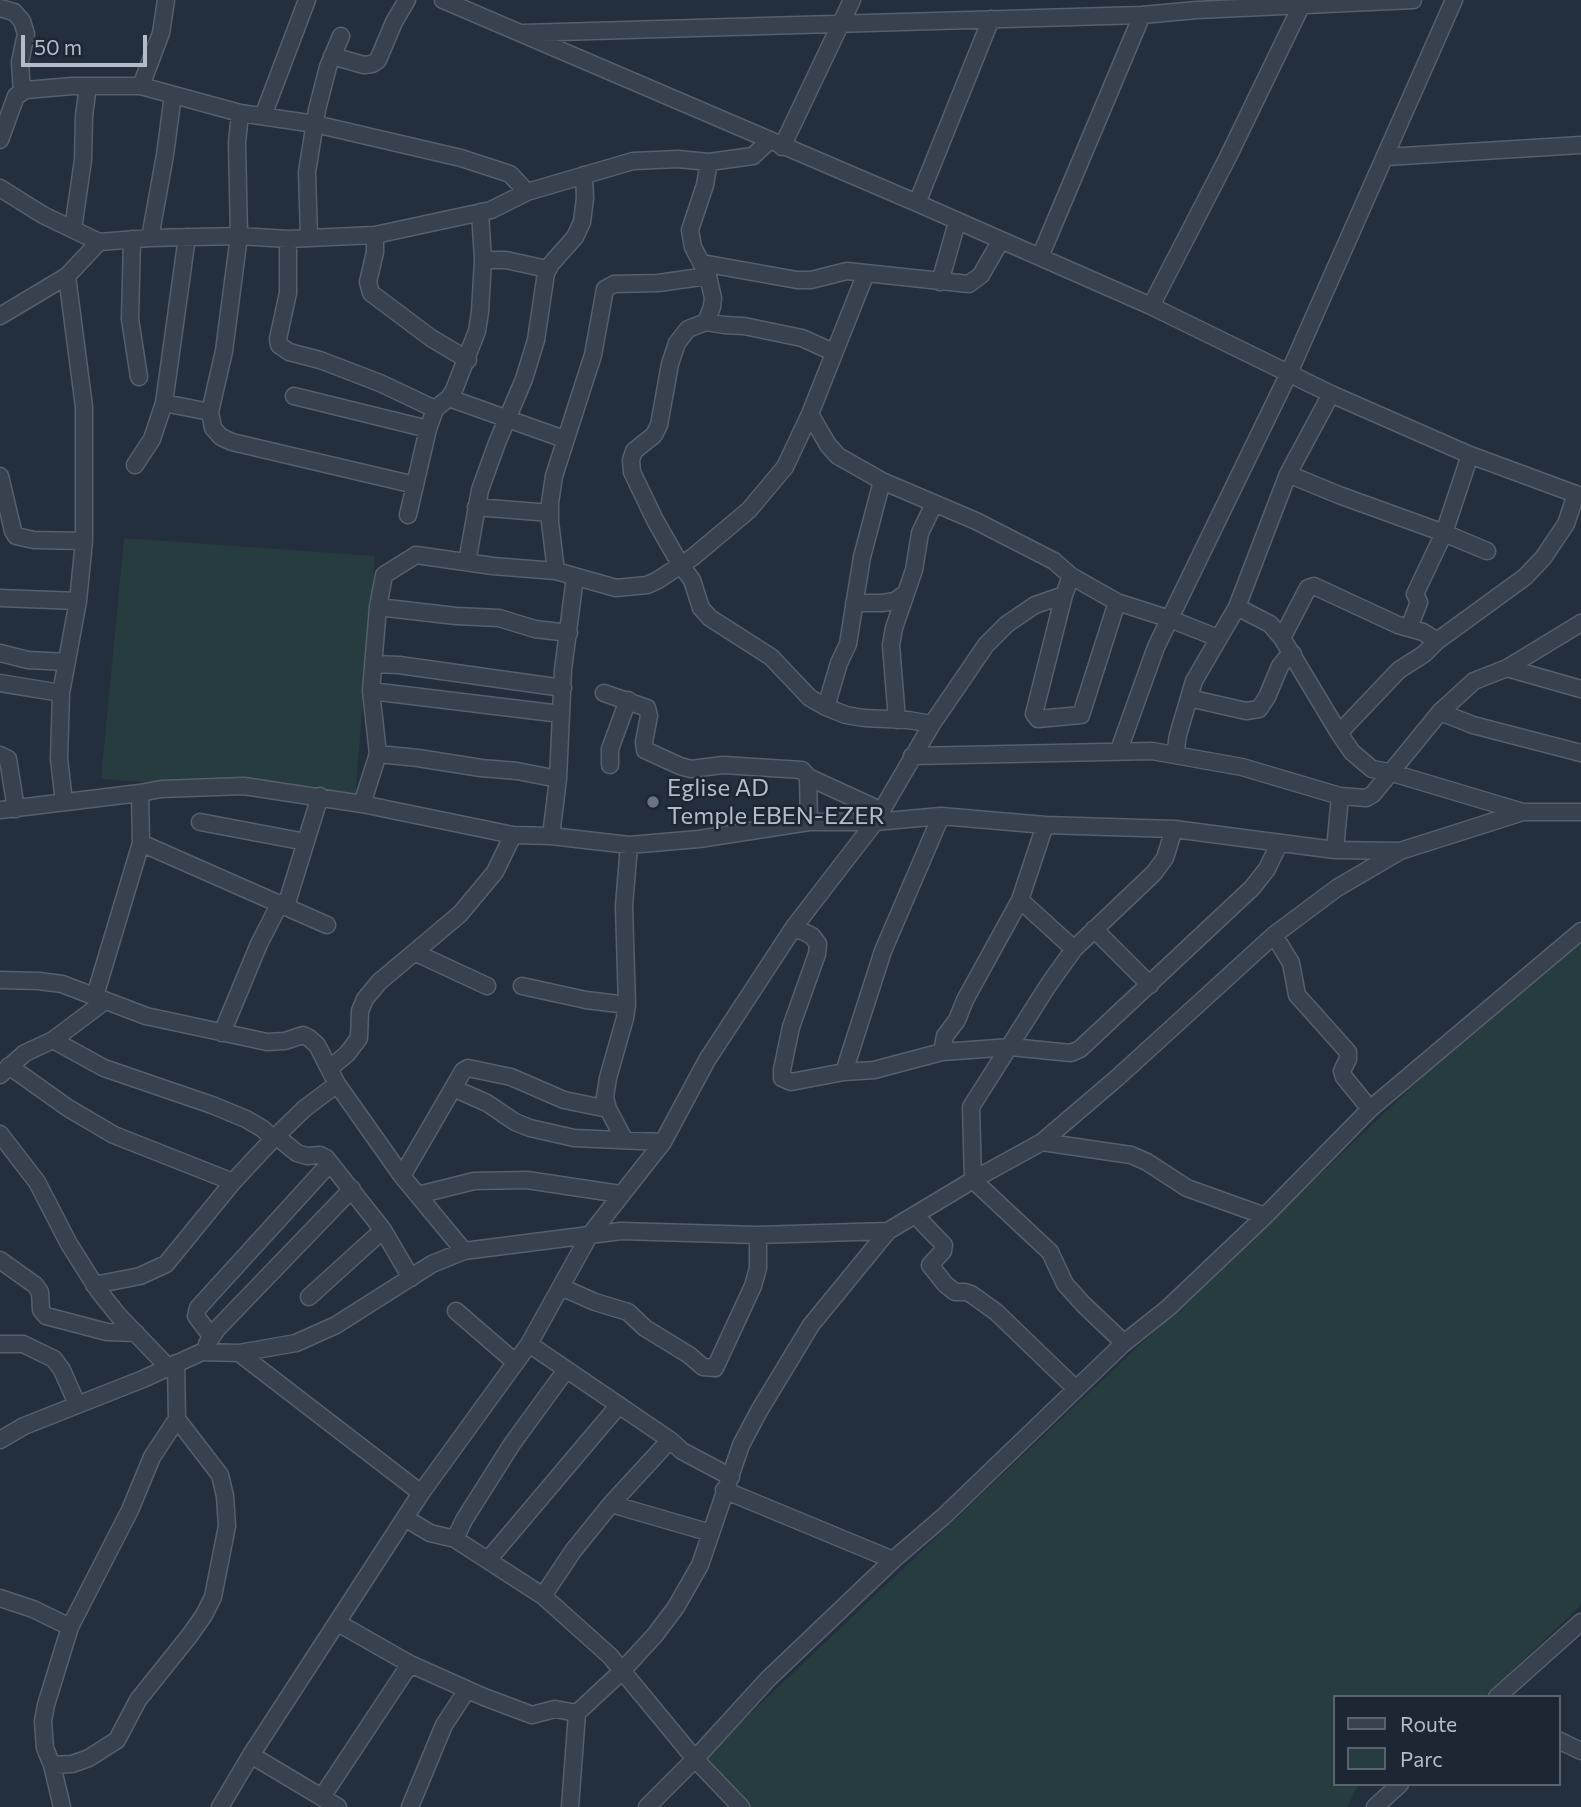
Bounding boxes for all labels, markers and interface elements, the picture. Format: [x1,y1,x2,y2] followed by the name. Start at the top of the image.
[24,21,150,65] scale bar
[34,34,82,59] text: 50 m
[667,774,885,830] place label: Eglise AD Temple EBEN-EZER
[645,794,661,810] marker: Eglise AD Temple EBEN-EZER
[1332,1695,1560,1786] legend
[1400,1711,1457,1736] text: Route
[1400,1746,1443,1771] text: Parc

